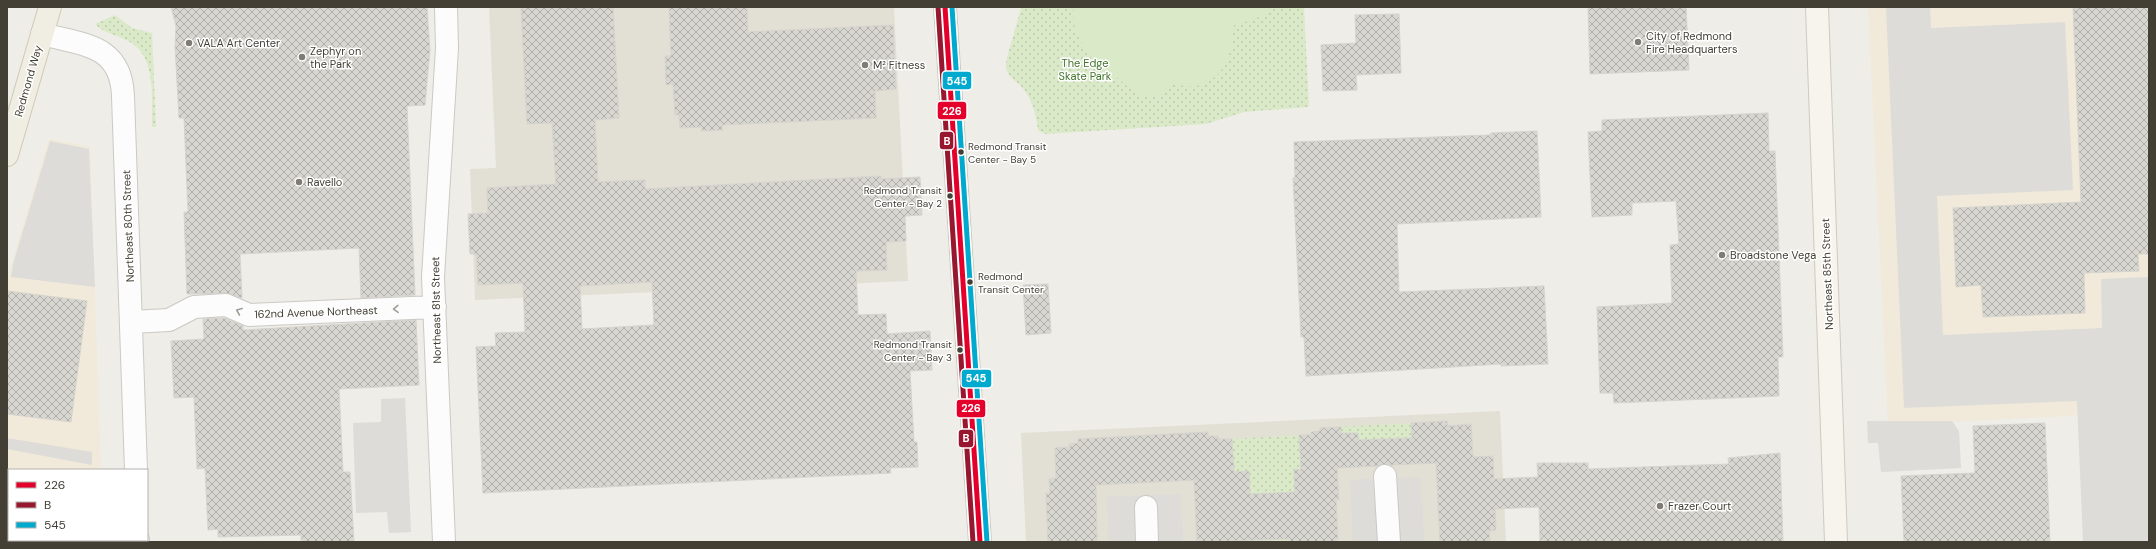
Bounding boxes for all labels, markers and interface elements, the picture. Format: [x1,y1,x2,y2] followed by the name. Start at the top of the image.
[1646,29,1737,56] place label: City of Redmond Fire Headquarters
[197,36,280,50] place label: VALA Art Center
[1633,37,1643,47] marker: City of Redmond Fire Headquarters
[184,38,194,48] marker: VALA Art Center
[11,44,45,118] street label: Redmond Way
[310,44,361,71] place label: Zephyr on the Park
[297,52,307,62] marker: Zephyr on the Park
[1059,56,1112,83] park label: The Edge Skate Park
[873,58,925,72] place label: M² Fitness
[860,60,870,70] marker: M² Fitness
[942,71,972,90] line badge: 545
[947,74,968,88] text: 545
[937,101,967,120] line badge: 226
[942,104,962,118] text: 226
[939,131,954,150] line badge: B
[943,134,951,148] text: B
[968,140,1046,166] place label: Redmond Transit Center - Bay 5
[956,147,966,157] marker: Redmond Transit Center - Bay 5
[119,170,137,282] street label: Northeast 80th Street
[307,175,342,189] place label: Ravello
[294,177,304,187] marker: Ravello
[864,184,942,210] place label: Redmond Transit Center - Bay 2
[945,191,955,201] marker: Redmond Transit Center - Bay 2
[1818,218,1836,330] street label: Northeast 85th Street
[1730,248,1816,262] place label: Broadstone Vega
[1717,250,1727,260] marker: Broadstone Vega
[428,256,444,364] street label: Northeast 81st Street
[978,270,1044,296] place label: Redmond Transit Center
[965,277,975,287] marker: Redmond Transit Center
[254,303,378,321] street label: 162nd Avenue Northeast
[393,305,399,313] one-way arrow
[236,307,243,315] one-way arrow
[874,338,952,364] place label: Redmond Transit Center - Bay 3
[955,345,965,355] marker: Redmond Transit Center - Bay 3
[961,369,992,388] line badge: 545
[966,371,987,385] text: 545
[956,399,986,418] line badge: 226
[961,401,981,415] text: 226
[958,429,974,448] line badge: B
[962,431,970,445] text: B
[8,469,148,541] legend
[44,477,65,493] text: 226
[44,497,51,513] text: B
[1668,499,1731,513] place label: Frazer Court
[1655,501,1665,511] marker: Frazer Court
[44,517,66,533] text: 545

